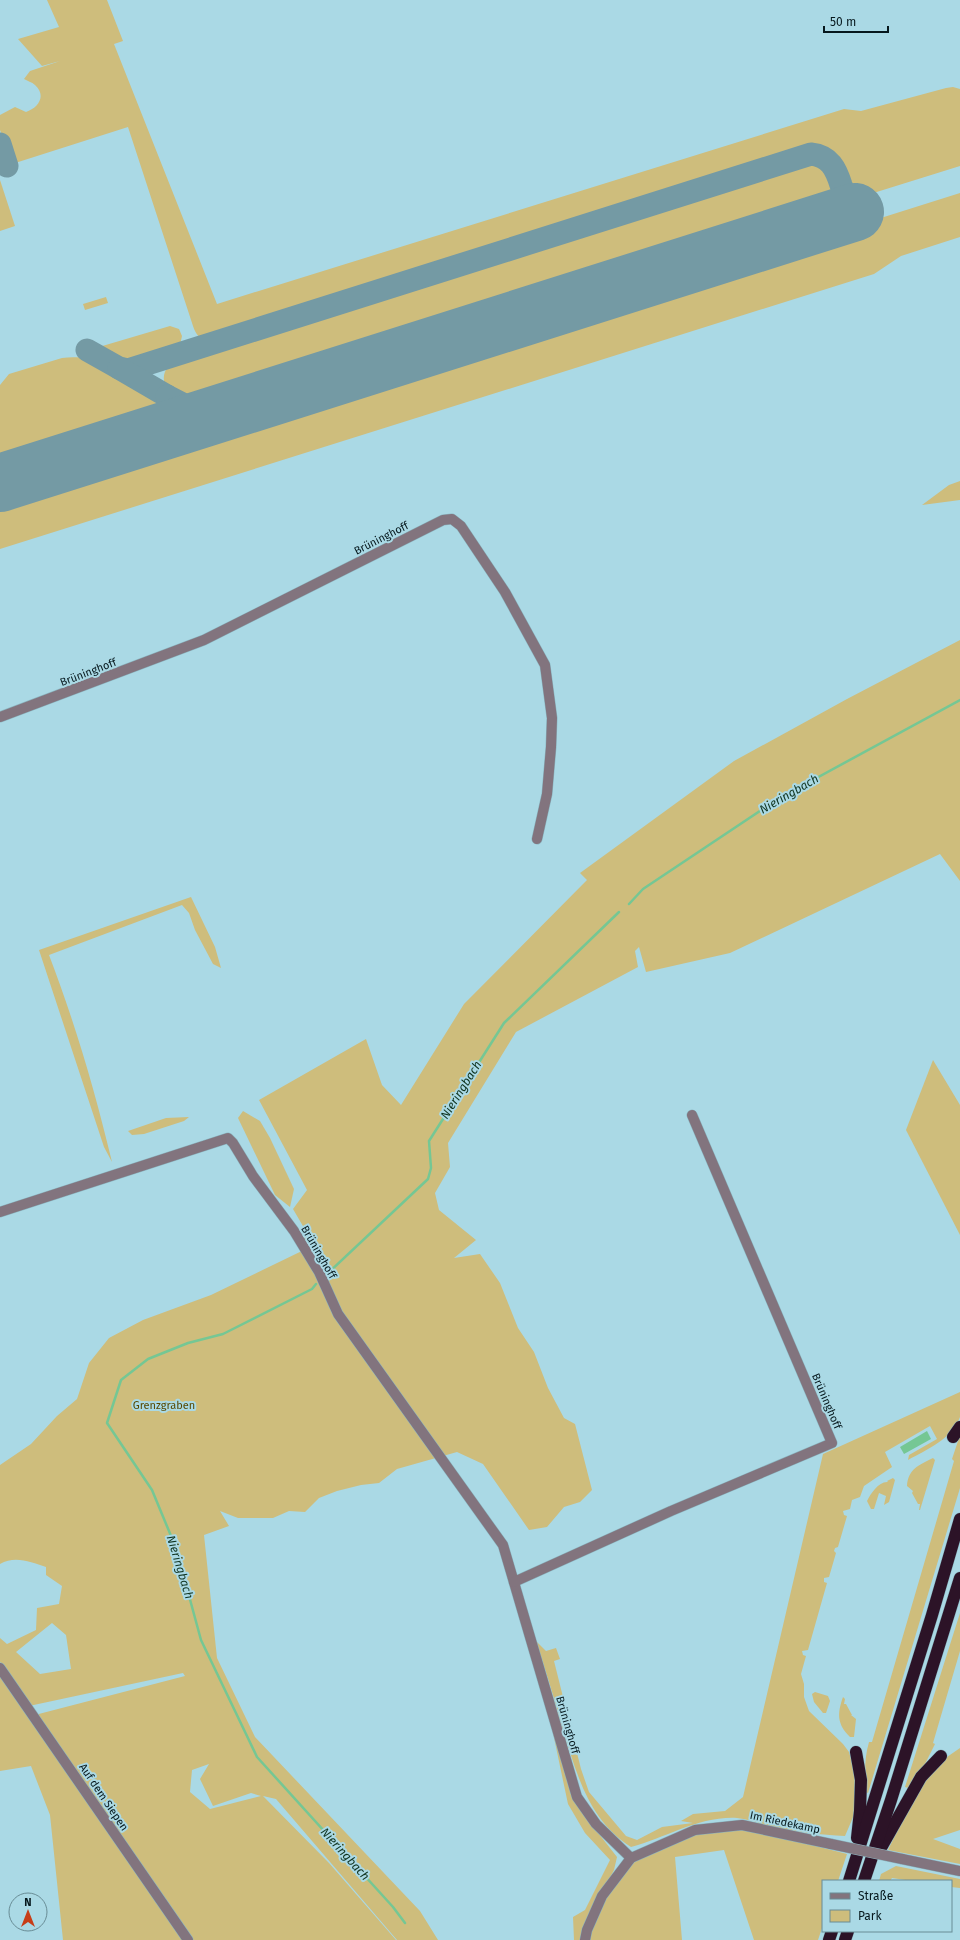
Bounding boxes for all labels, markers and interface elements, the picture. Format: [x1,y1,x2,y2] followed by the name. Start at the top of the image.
[824,8,888,34] scale bar
[830,15,856,29] text: 50 m
[352,519,412,558] street label: Brüninghoff
[58,655,119,689] street label: Brüninghoff
[757,771,821,817] water label: Nieringbach
[438,1058,484,1122] water label: Nieringbach
[298,1223,340,1282] street label: Brüninghoff
[809,1371,845,1432] street label: Brüninghoff
[133,1399,195,1412] park label: Grenzgraben
[164,1533,196,1601] water label: Nieringbach
[553,1695,582,1757] street label: Brüninghoff
[76,1761,131,1833] street label: Auf dem Siepen
[749,1809,821,1836] street label: Im Riedekamp
[318,1825,372,1883] water label: Nieringbach
[822,1880,952,1932] legend
[858,1889,893,1903] text: Straße
[8,1892,48,1932] north arrow
[24,1896,32,1909] text: N
[858,1909,882,1923] text: Park

